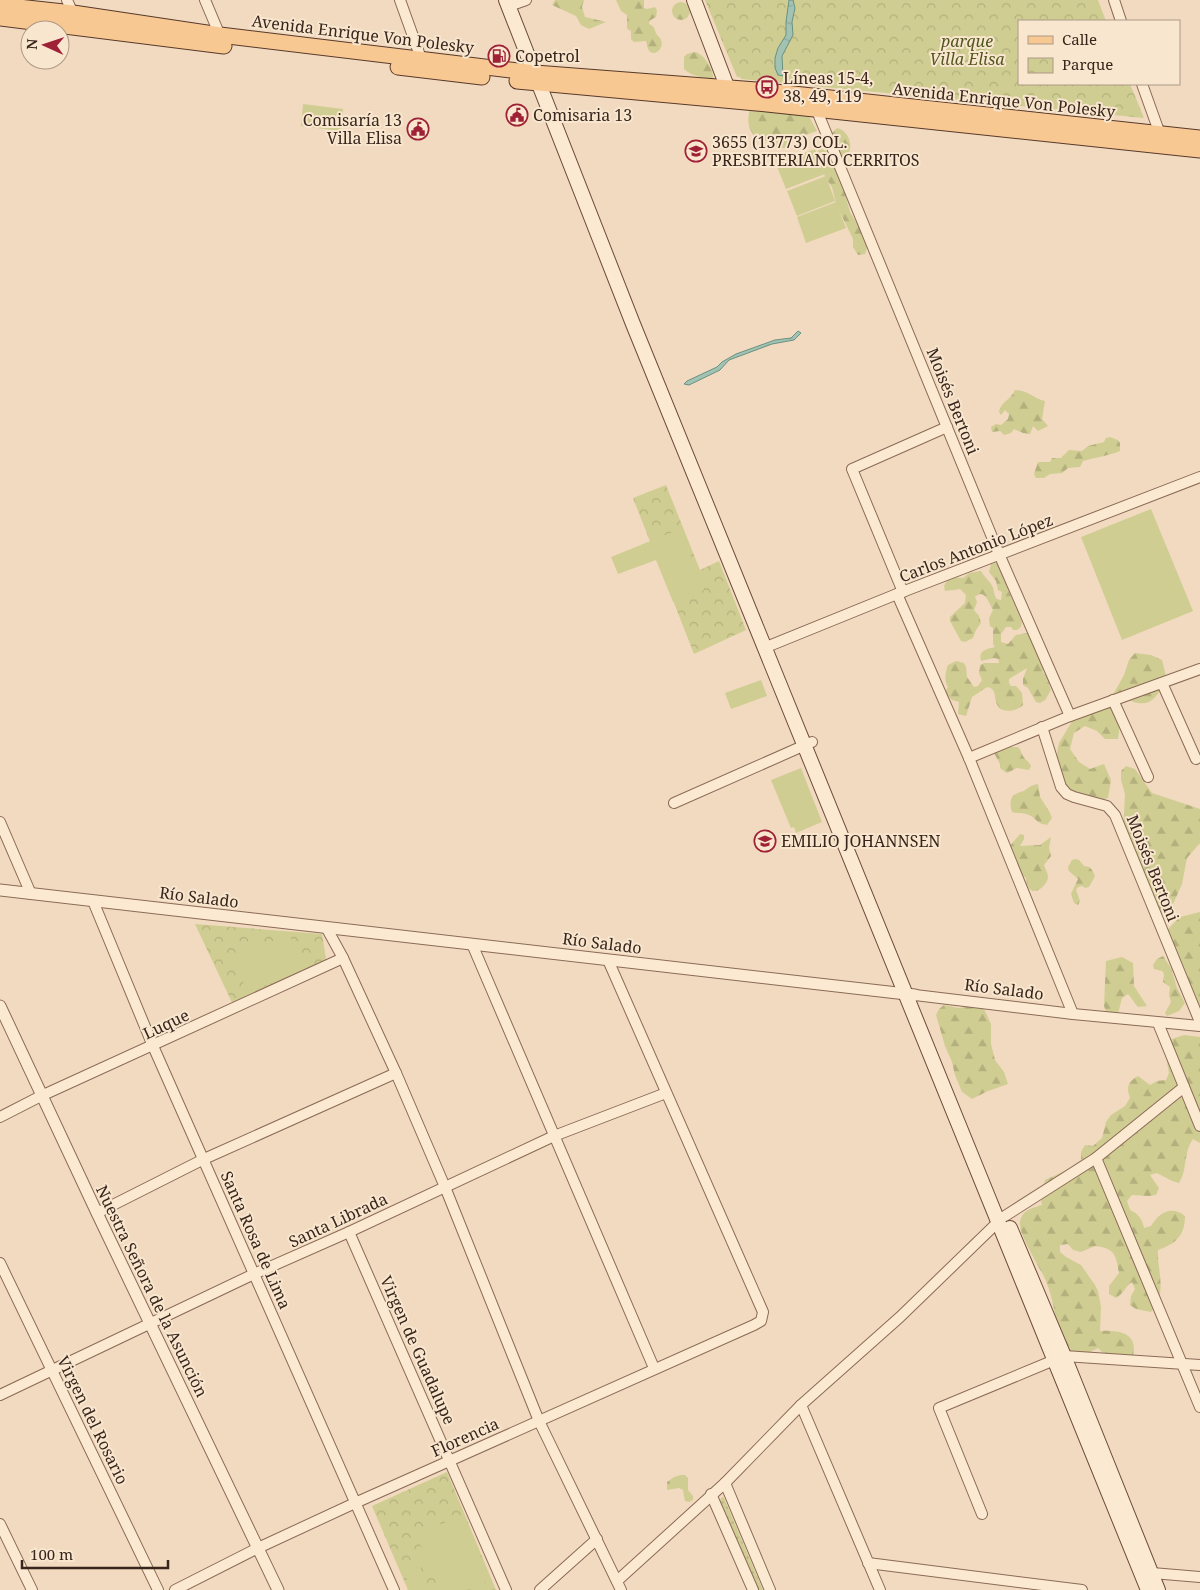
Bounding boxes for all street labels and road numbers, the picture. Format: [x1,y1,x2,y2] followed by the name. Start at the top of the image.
[251,9,476,59] street label: Avenida Enrique Von Polesky
[892,77,1117,123] street label: Avenida Enrique Von Polesky
[922,344,984,458] street label: Moisés Bertoni
[896,509,1056,587] street label: Carlos Antonio López
[1122,811,1184,925] street label: Moisés Bertoni
[158,881,240,913] street label: Río Salado
[561,927,643,959] street label: Río Salado
[963,973,1045,1005] street label: Río Salado
[139,1004,193,1044] street label: Luque
[216,1168,296,1312] street label: Santa Rosa de Lima
[91,1181,213,1401] street label: Nuestra Señora de la Asunción
[285,1187,391,1253] street label: Santa Librada
[375,1272,461,1428] street label: Virgen de Guadalupe
[52,1352,134,1488] street label: Virgen del Rosario
[428,1412,502,1462] street label: Florencia

